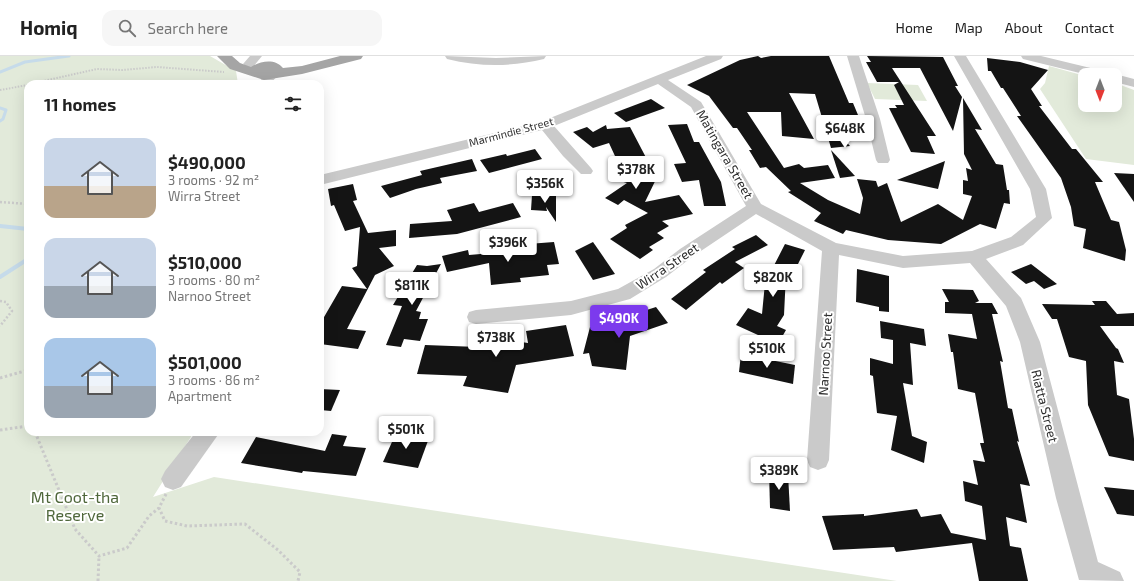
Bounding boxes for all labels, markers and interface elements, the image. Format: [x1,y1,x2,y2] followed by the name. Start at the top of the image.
[102,10,382,46] search box
[20,16,78,39] text: Homiq
[116,17,138,39] icon: search
[148,19,228,37] text: Search here
[896,19,933,36] text: Home
[955,19,983,36] text: Map
[1005,19,1043,36] text: About
[1065,19,1114,36] text: Contact
[1078,68,1122,112] north arrow
[1078,68,1122,112] map controls
[282,93,304,115] icon: filters
[44,94,116,114] text: 11 homes
[693,107,757,201] street label: Matingara Street
[467,114,554,149] street label: Marmindie Street
[817,115,873,149] pin: $648K
[825,120,865,136] text: $648K
[168,152,246,172] text: $490,000
[76,154,124,202] icon: home
[608,156,664,190] pin: $378K
[617,161,655,177] text: $378K
[517,170,573,204] pin: $356K
[168,172,259,188] text: 3 rooms · 92 m²
[526,175,564,191] text: $356K
[168,188,240,204] text: Wirra Street
[480,229,536,263] pin: $396K
[489,234,527,250] text: $396K
[633,239,701,293] street label: Wirra Street
[168,252,242,272] text: $510,000
[76,254,124,302] icon: home
[745,264,801,298] pin: $820K
[753,269,793,285] text: $820K
[168,272,260,288] text: 3 rooms · 80 m²
[384,272,440,306] pin: $811K
[394,277,430,293] text: $811K
[168,288,251,304] text: Narnoo Street
[591,305,647,339] pin: $490K
[599,310,639,326] text: $490K
[815,312,835,396] street label: Narnoo Street
[468,324,524,358] pin: $738K
[477,329,515,345] text: $738K
[739,335,795,369] pin: $510K
[749,340,785,356] text: $510K
[168,352,242,372] text: $501,000
[76,354,124,402] icon: home
[1028,368,1062,444] street label: Riatta Street
[168,372,260,388] text: 3 rooms · 86 m²
[168,388,232,404] text: Apartment
[378,416,434,450] pin: $501K
[388,421,424,437] text: $501K
[751,457,807,491] pin: $389K
[760,462,798,478] text: $389K
[31,487,119,524] park label: Mt Coot-tha Reserve

